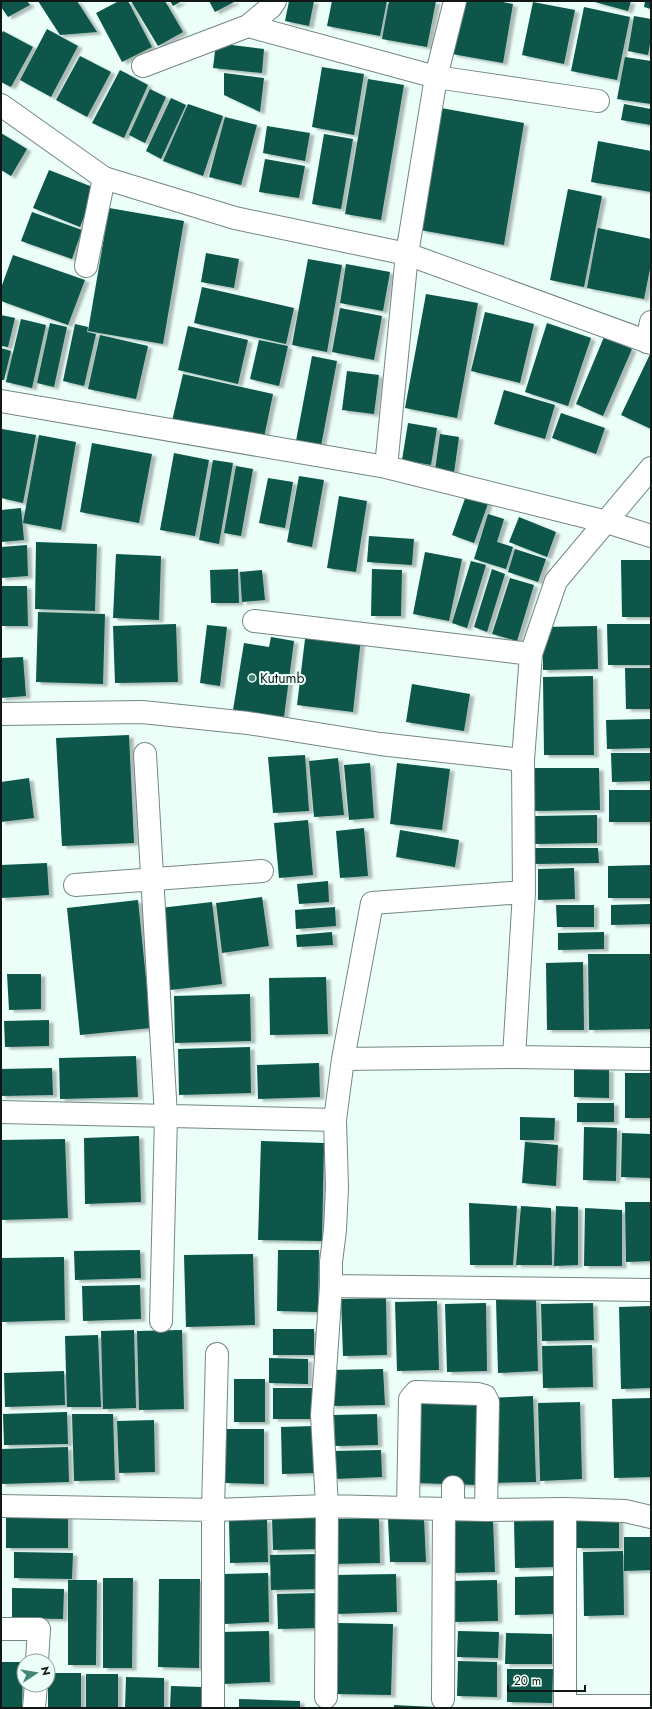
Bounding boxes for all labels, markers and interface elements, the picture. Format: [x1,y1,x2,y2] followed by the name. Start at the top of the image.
[260,668,304,688] place label: Kutumb
[247,673,257,683] marker: Kutumb
[16,1653,56,1693] north arrow
[37,1665,55,1677] text: N
[508,1667,585,1693] scale bar
[514,1672,541,1690] text: 20 m

